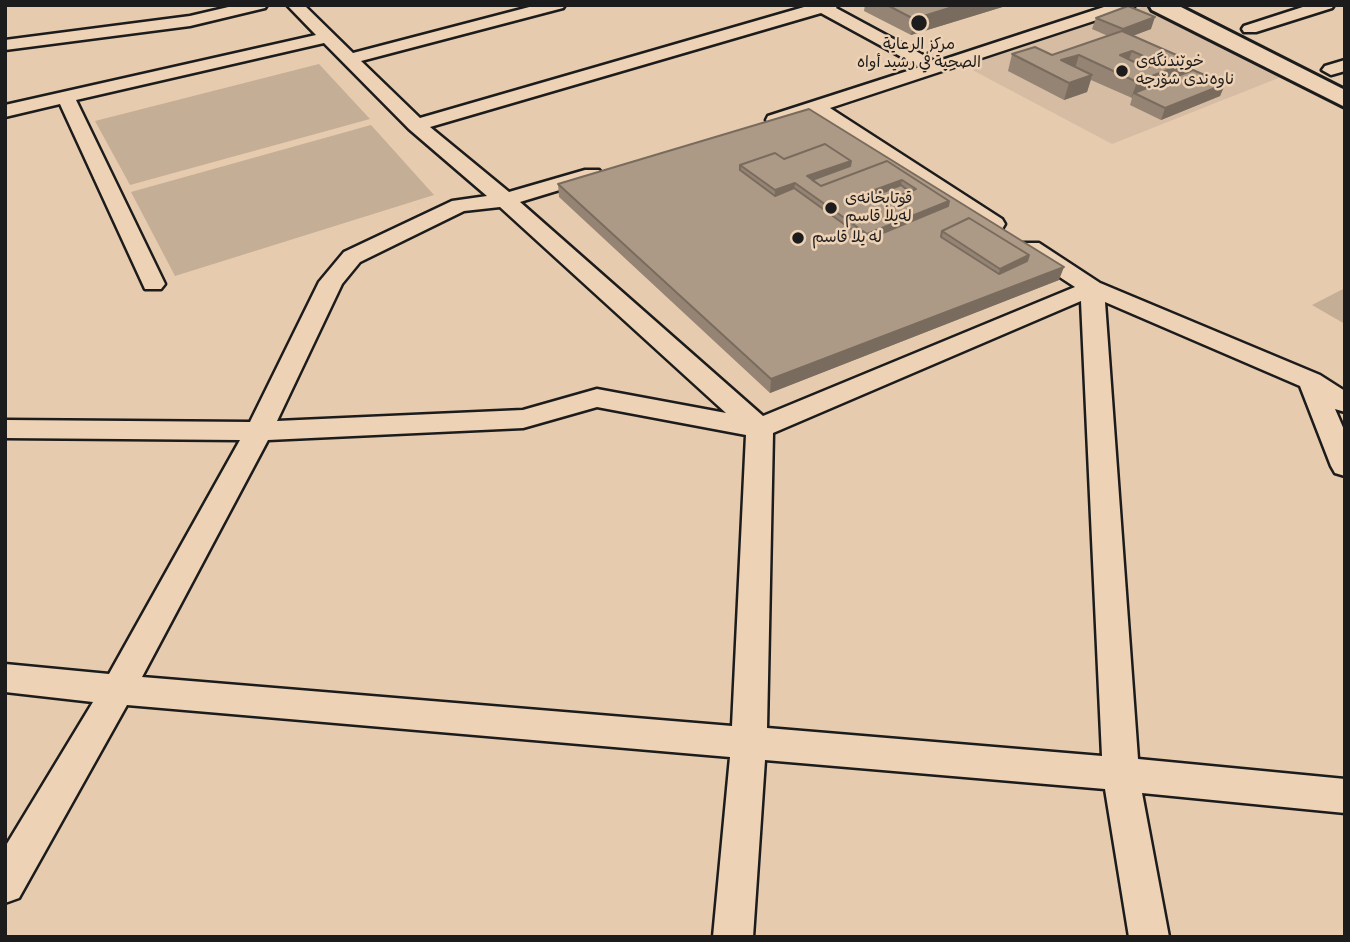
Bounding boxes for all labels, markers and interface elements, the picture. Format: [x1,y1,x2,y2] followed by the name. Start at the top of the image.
[909,13,929,33] marker: مركز الرعاية الصحية في رشيد أواه
[857,35,981,73] place label: مركز الرعاية الصحية في رشيد أواه
[1136,52,1234,90] place label: خوێندنگەی ناوەندی شۆرجە
[1114,63,1130,79] marker: خوێندنگەی ناوەندی شۆرجە
[845,189,912,227] place label: قوتابخانەی لەیلا قاسم
[823,200,839,216] marker: قوتابخانەی لەیلا قاسم
[812,228,882,248] place label: له يلا قاسم
[790,230,806,246] marker: له يلا قاسم

